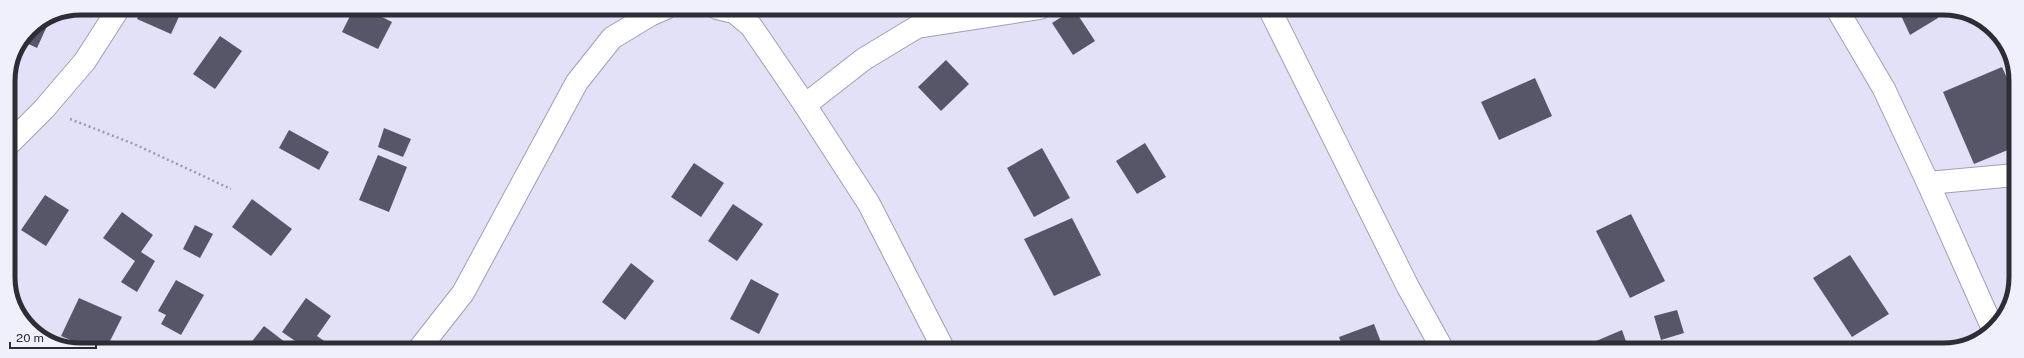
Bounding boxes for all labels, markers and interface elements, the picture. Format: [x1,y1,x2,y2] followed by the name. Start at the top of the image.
[10,324,96,350] scale bar
[16,331,44,345] text: 20 m

